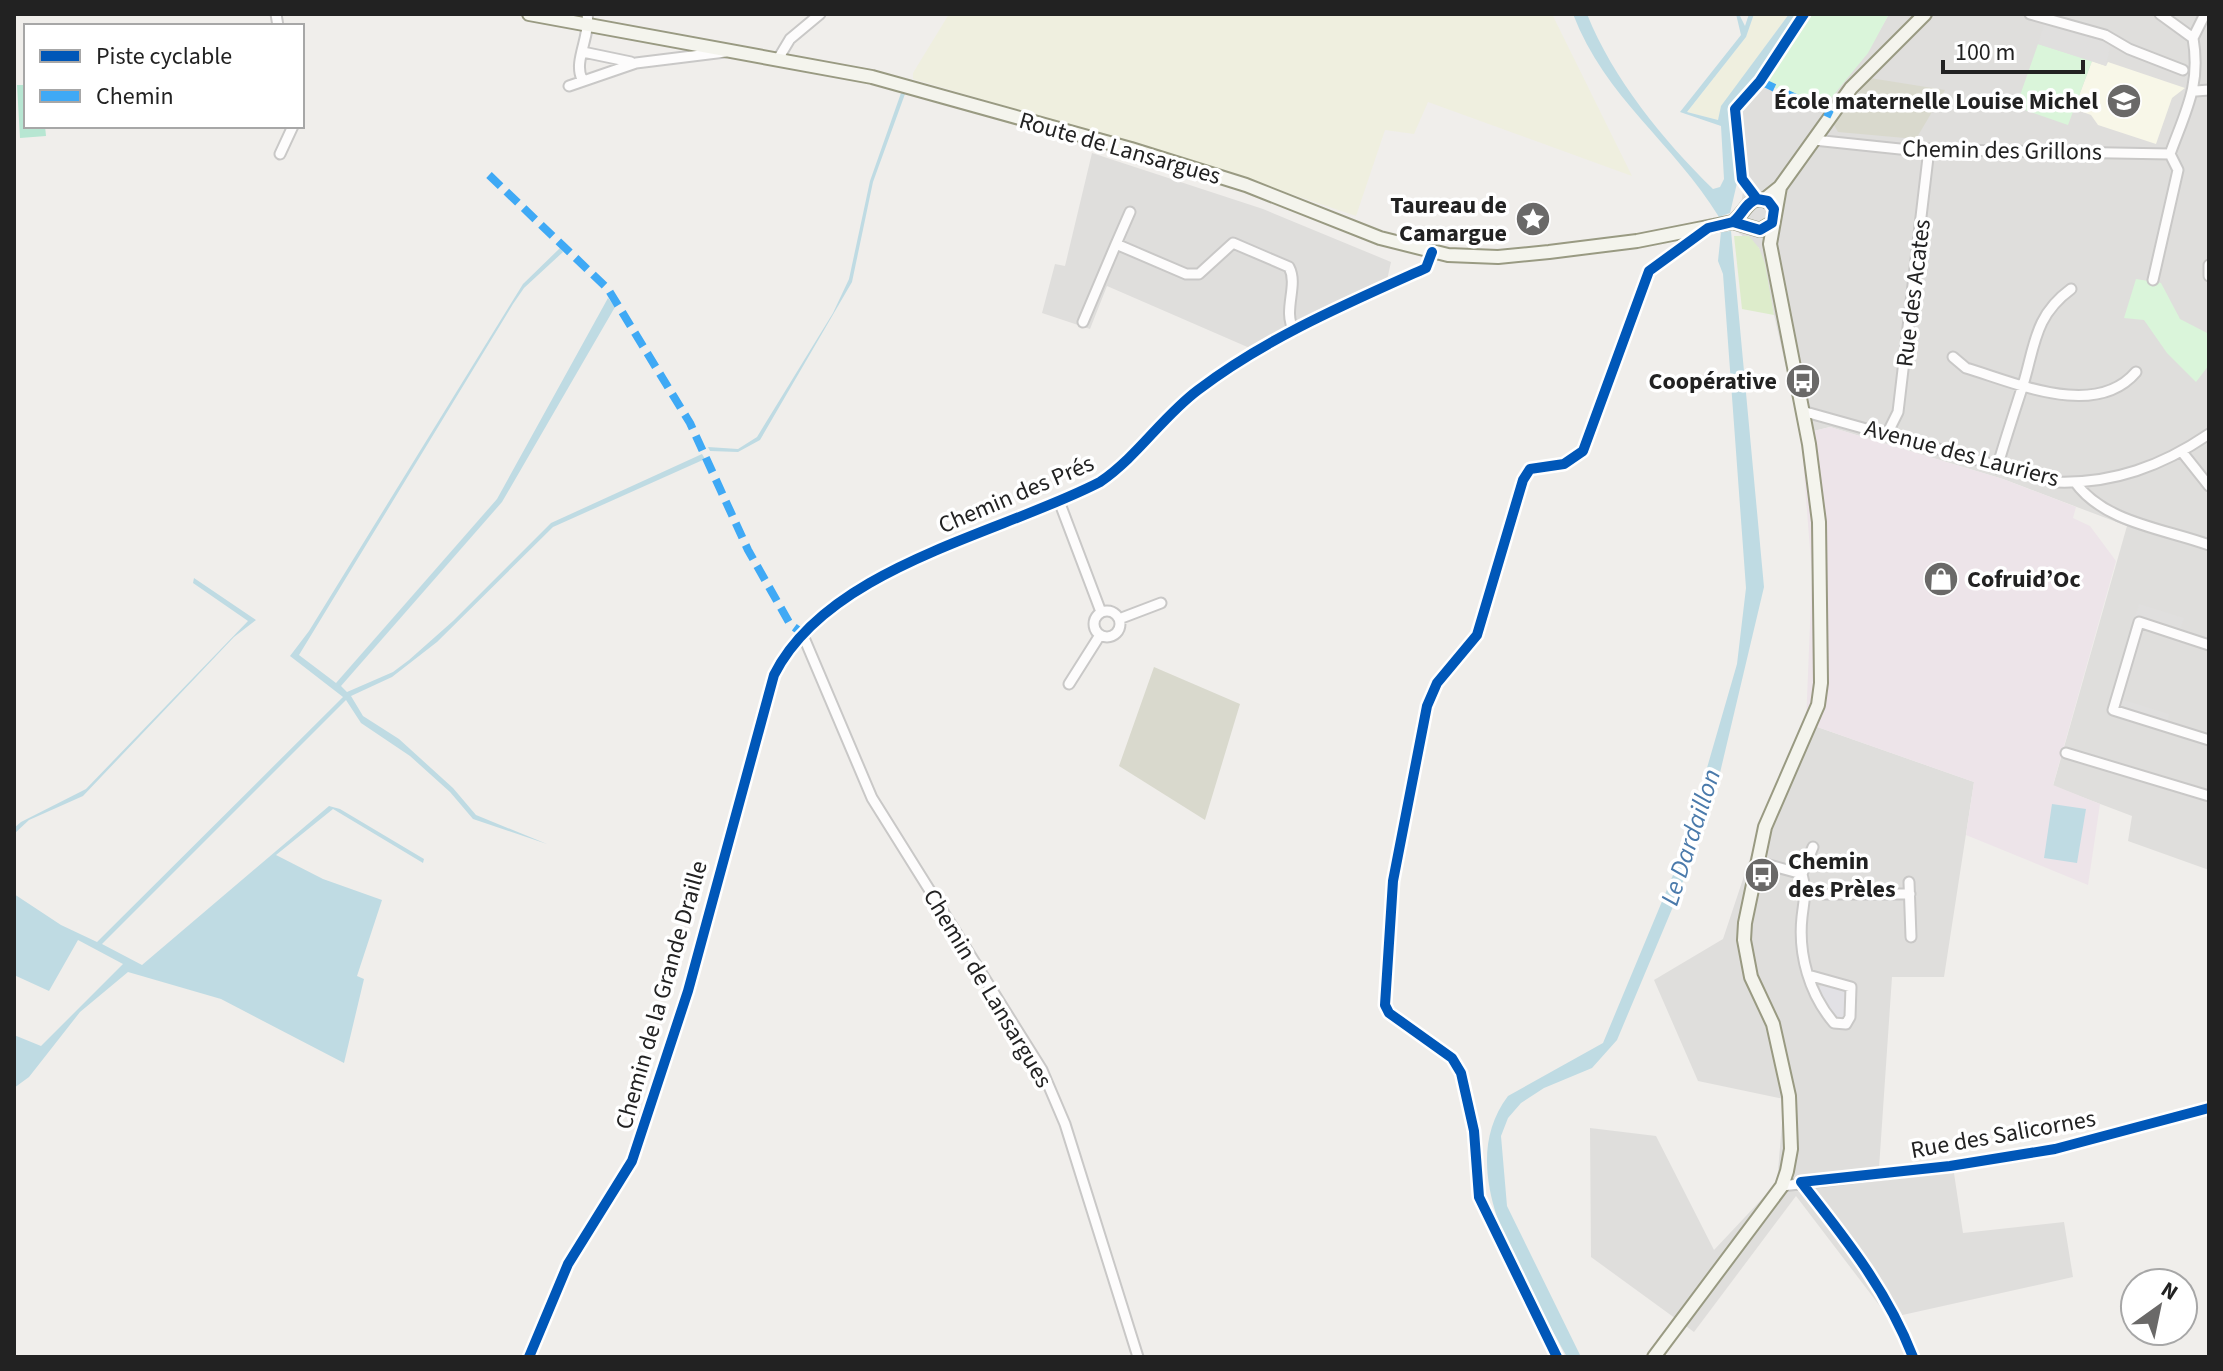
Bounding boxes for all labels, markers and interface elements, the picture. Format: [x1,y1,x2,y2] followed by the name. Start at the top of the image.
[24,24,304,128] legend
[1943,24,2083,74] scale bar
[1955,35,2015,70] text: 100 m
[96,39,232,74] text: Piste cyclable
[96,79,174,114] text: Chemin
[2105,82,2143,120] school or university icon: École maternelle Louise Michel
[1774,84,2098,119] place label: École maternelle Louise Michel
[1015,103,1225,194] street label: Route de Lansargues
[1902,131,2102,170] street label: Chemin des Grillons
[1390,188,1507,251] place label: Taureau de Camargue
[1514,200,1552,238] place icon: Taureau de Camargue
[1887,217,1940,369] street label: Rue des Acates
[1784,362,1822,400] bus stop icon: Coopérative
[1649,364,1777,399] place label: Coopérative
[1861,411,2063,496] street label: Avenue des Lauriers
[933,446,1099,543] street label: Chemin des Prés
[1922,560,1960,598] shop icon: Cofruid’Oc
[1967,562,2081,597] place label: Cofruid’Oc
[1651,764,1730,910] water label: Le Dardaillon
[1788,844,1896,907] place label: Chemin des Prèles
[1743,856,1781,894] bus stop icon: Chemin des Prèles
[606,857,717,1134] street label: Chemin de la Grande Draille
[914,882,1061,1094] street label: Chemin de Lansargues
[1908,1101,2098,1168] street label: Rue des Salicornes
[2119,1267,2199,1347] north arrow
[2154,1274,2184,1308] text: N

